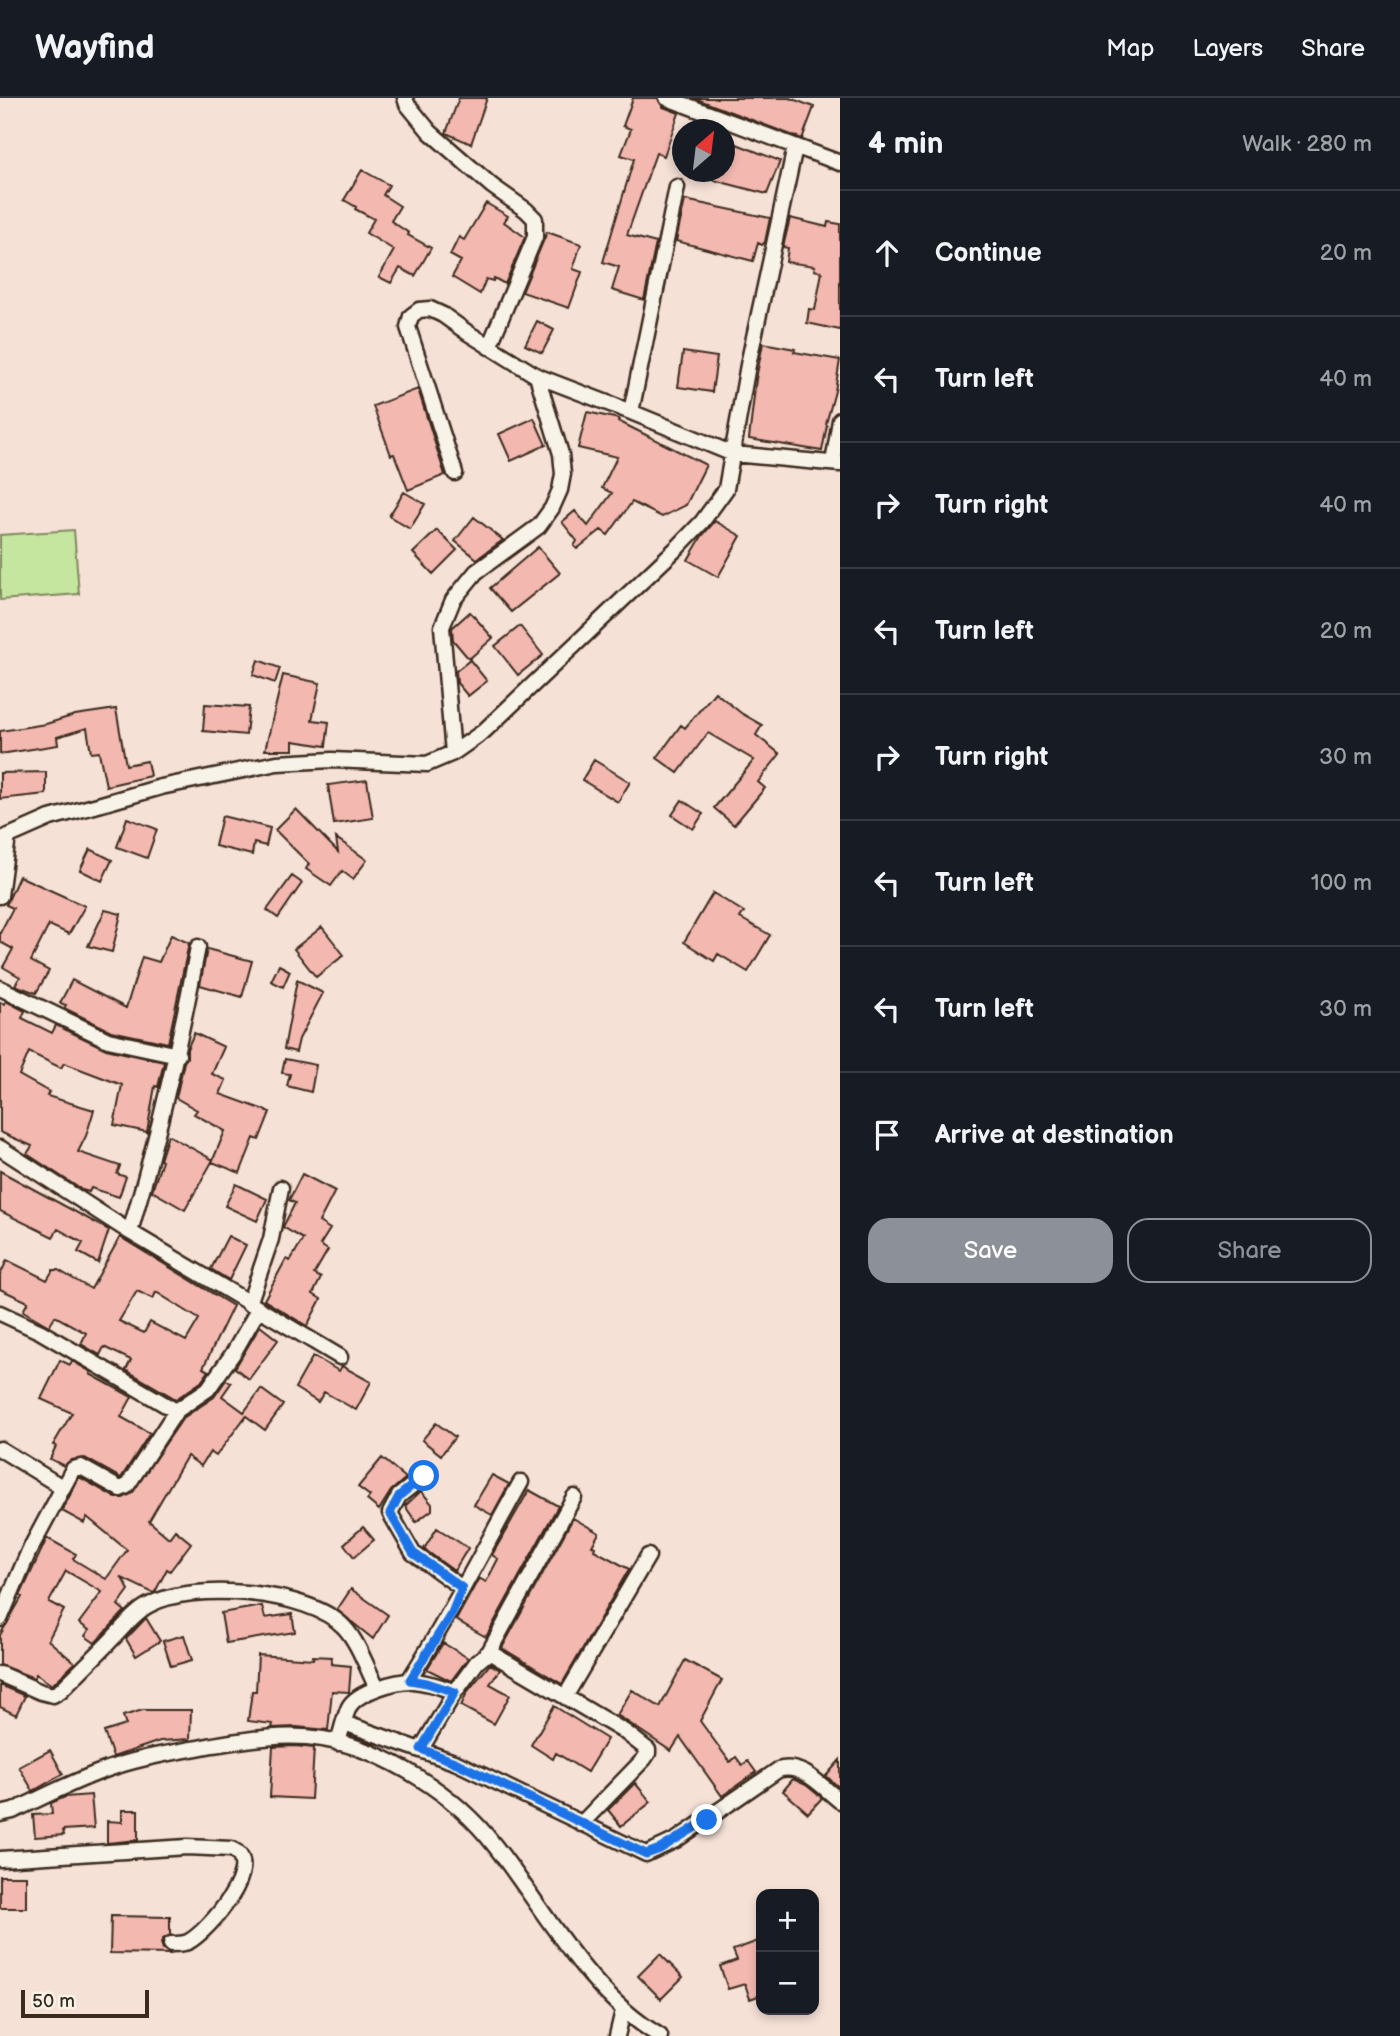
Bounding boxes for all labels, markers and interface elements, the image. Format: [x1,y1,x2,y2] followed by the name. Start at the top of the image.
[35,28,154,68] text: Wayfind
[1106,34,1154,63] text: Map
[1192,34,1263,63] text: Layers
[1301,34,1365,63] text: Share
[672,119,735,182] north arrow
[868,126,943,162] text: 4 min
[1242,130,1372,158] text: Walk · 280 m
[868,234,906,272] icon: ahead
[935,238,1042,269] text: Continue
[1320,239,1372,267] text: 20 m
[868,360,906,398] icon: left
[935,364,1034,395] text: Turn left
[1319,365,1372,393] text: 40 m
[868,486,906,524] icon: right
[935,490,1048,521] text: Turn right
[1319,491,1372,519] text: 40 m
[868,612,906,650] icon: left
[935,616,1034,647] text: Turn left
[1320,617,1372,645] text: 20 m
[868,738,906,776] icon: right
[935,742,1048,773] text: Turn right
[1319,743,1372,771] text: 30 m
[868,864,906,902] icon: left
[935,868,1034,899] text: Turn left
[1311,869,1372,897] text: 100 m
[868,990,906,1028] icon: left
[935,994,1034,1025] text: Turn left
[1319,995,1372,1023] text: 30 m
[868,1116,906,1154] icon: arrive
[935,1120,1174,1151] text: Arrive at destination
[868,1218,1113,1283] button: Save
[1127,1218,1372,1283] button: Share
[408,1460,439,1491] route start
[691,1804,722,1835] route end
[756,1889,819,2015] map controls
[756,1889,819,1952] button: +
[756,1952,819,2015] button: −
[21,1987,149,2019] scale bar
[32,1990,75,2013] text: 50 m

